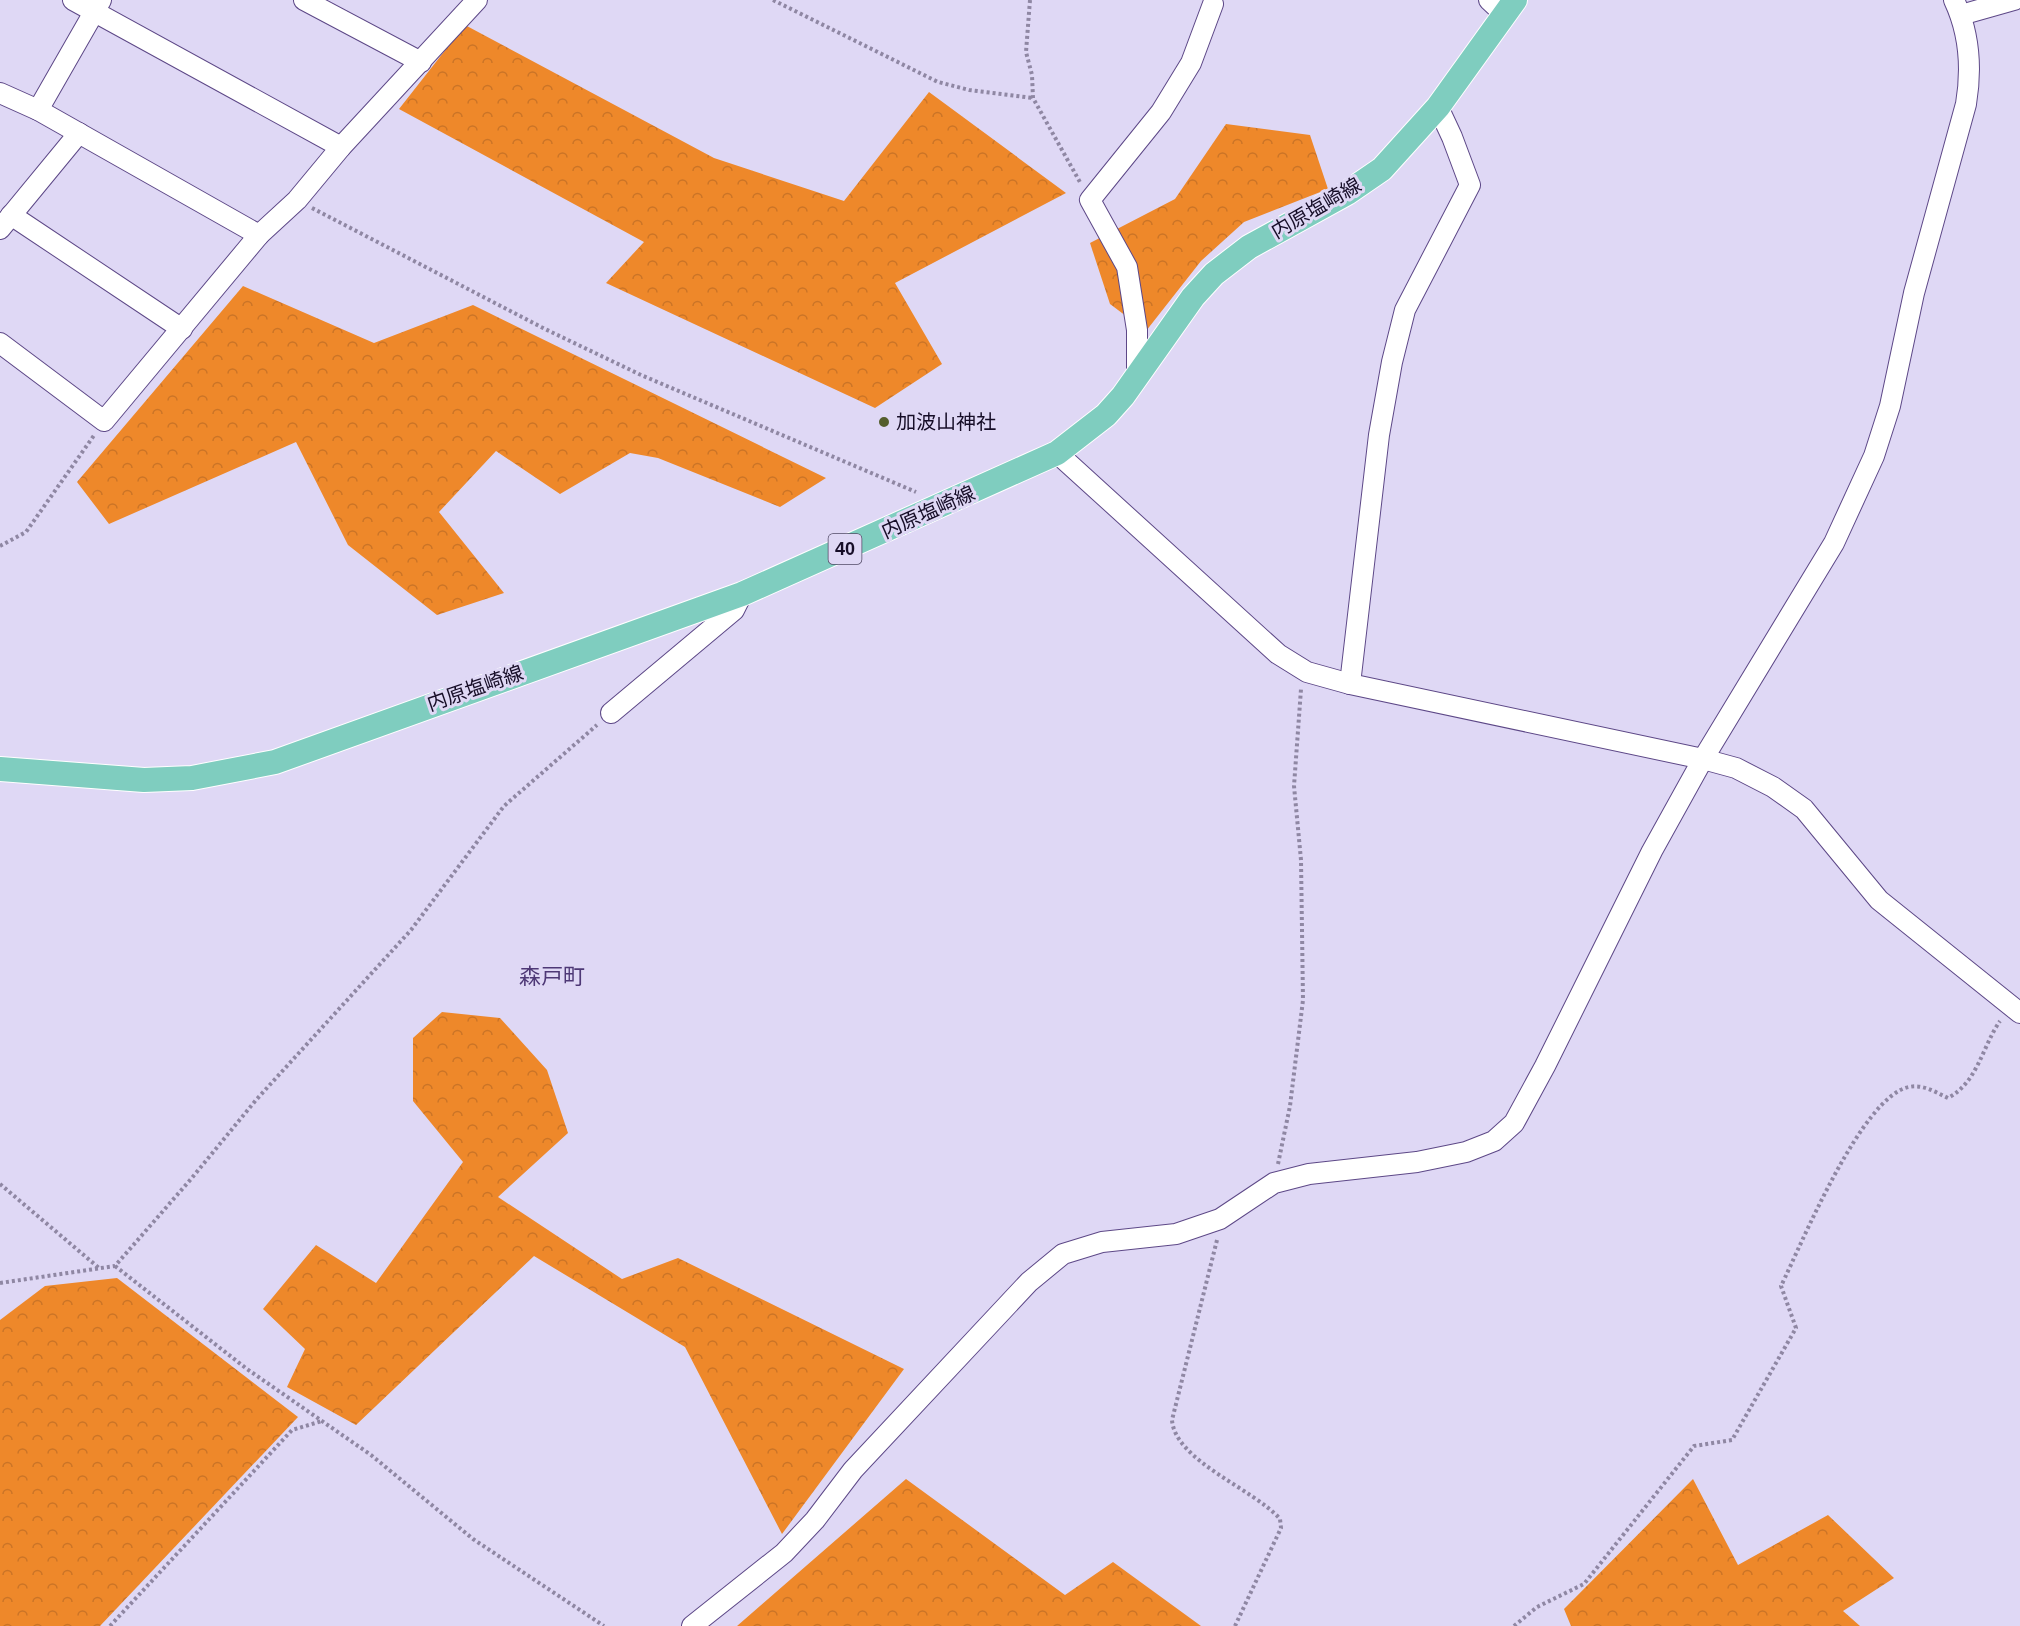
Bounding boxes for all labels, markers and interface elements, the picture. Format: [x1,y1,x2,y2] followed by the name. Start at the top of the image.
[1267,173,1365,243] street label: 内原塩崎線
[896,411,996,433] place label: 加波山神社
[877,415,891,429] marker: 加波山神社
[878,482,978,542] street label: 内原塩崎線
[828,534,862,564] road number: 40
[424,661,526,715] street label: 内原塩崎線
[519,964,585,989] district label: 森戸町

